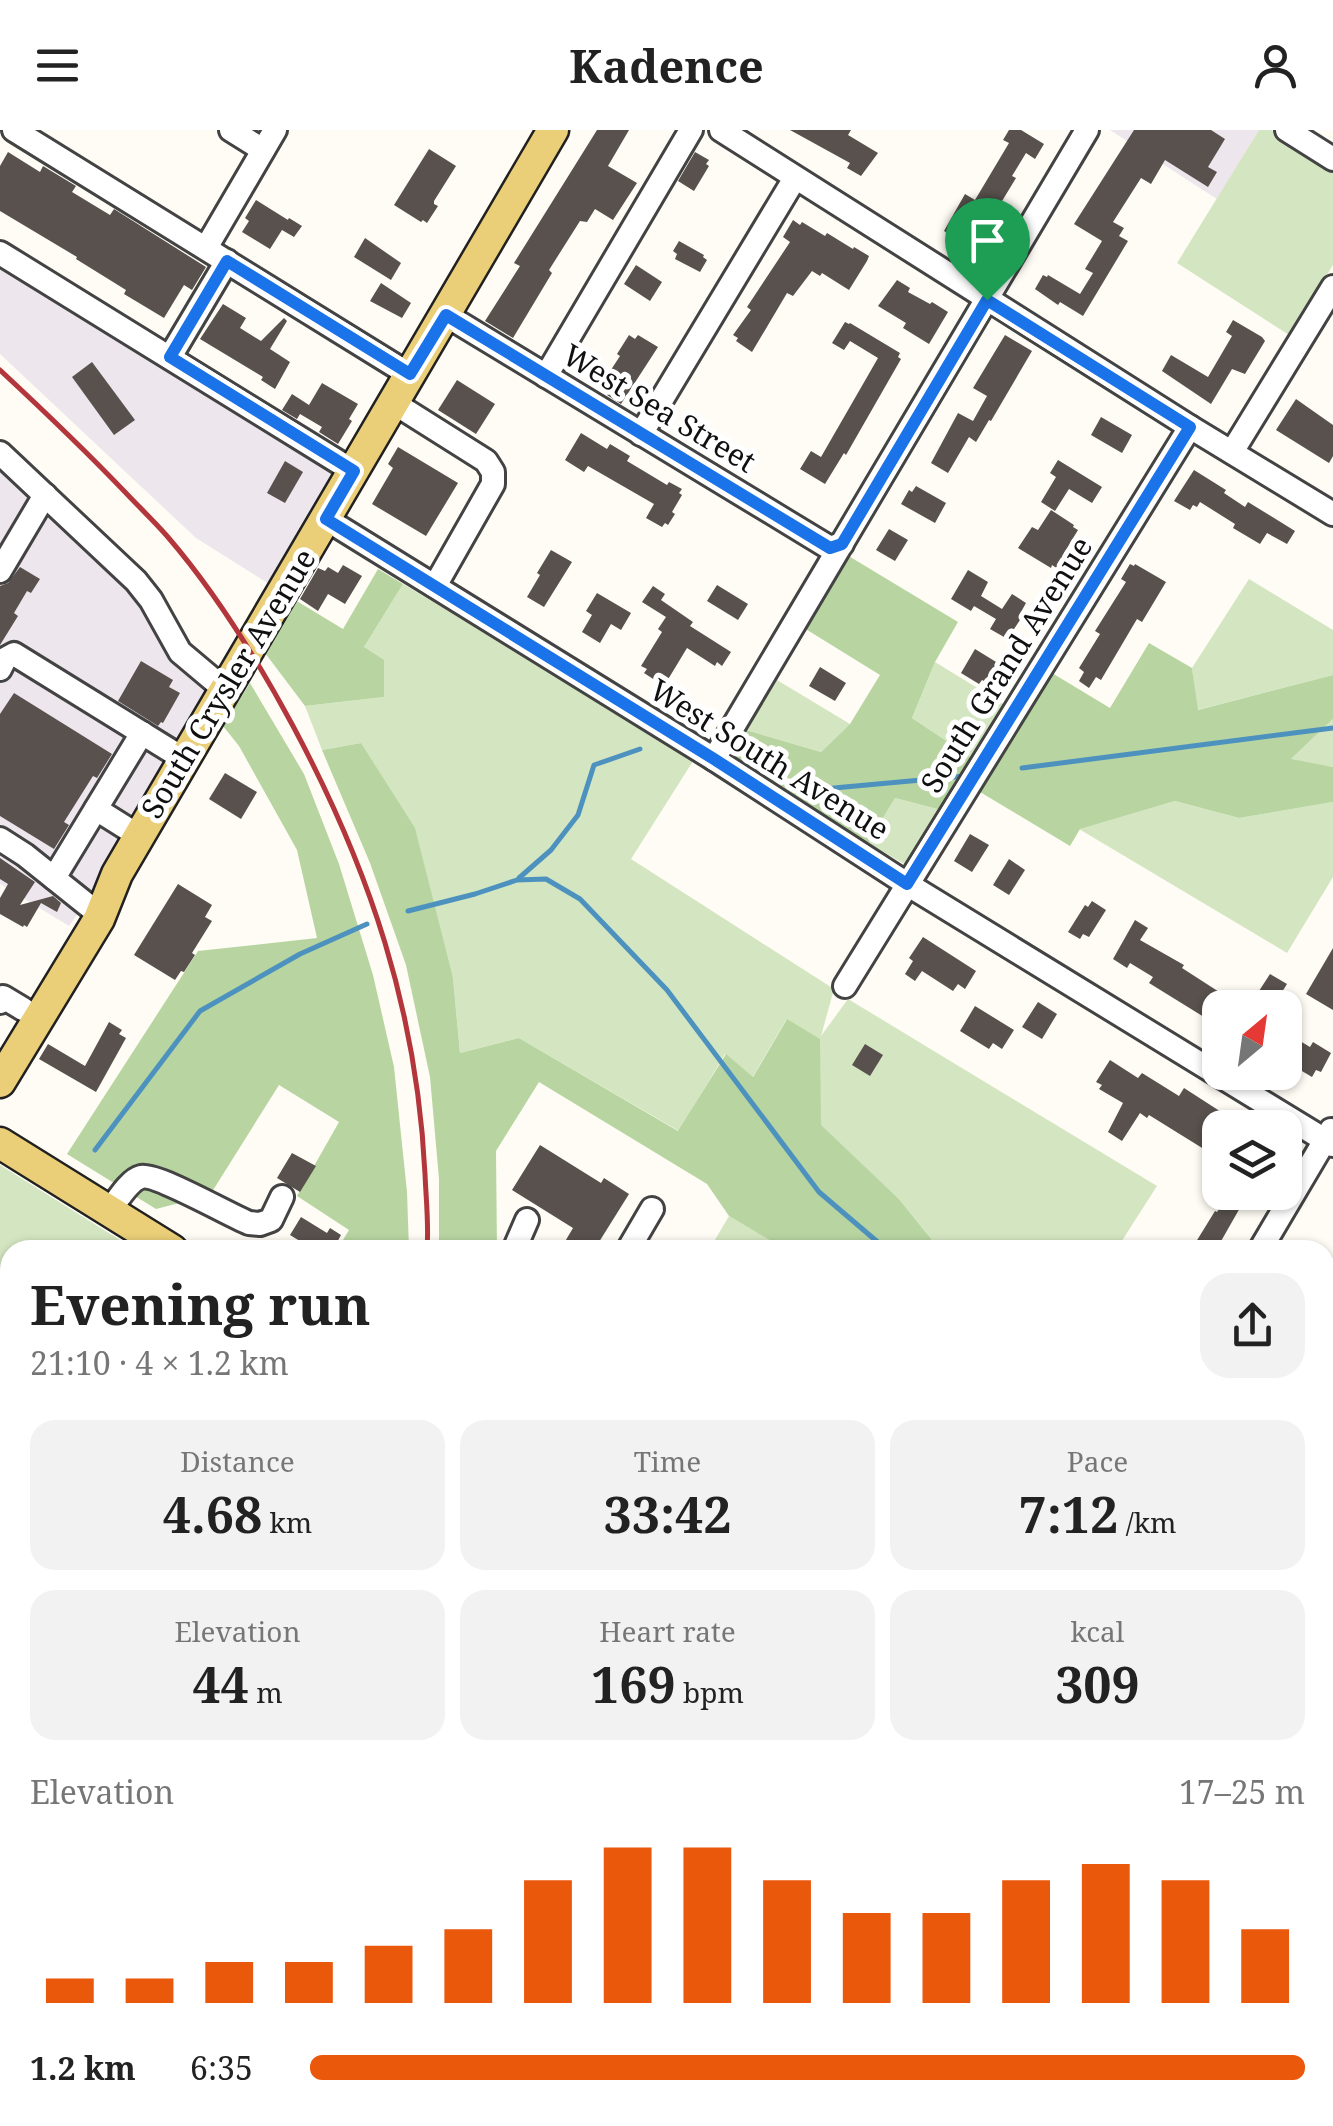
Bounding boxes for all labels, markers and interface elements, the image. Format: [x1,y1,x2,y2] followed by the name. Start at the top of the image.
[569,35,764,96] text: Kadence
[30,38,85,93] icon: menu
[1248,38,1303,93] icon: person
[945,198,1030,301] pin
[960,213,1015,268] icon: arrive
[556,334,764,481] street label: West Sea Street
[910,528,1101,800] street label: South Grand Avenue
[131,541,325,826] street label: South Crysler Avenue
[642,669,897,849] street label: West South Avenue
[1202,990,1302,1090] north arrow
[1202,990,1302,1210] map controls
[1202,1110,1302,1210] button: layers
[30,1266,371,1341] text: Evening run
[1200,1273,1305,1378] button: share
[30,1341,289,1384] text: 21:10 · 4 × 1.2 km
[180,1442,295,1480] text: Distance
[634,1442,701,1480] text: Time
[1067,1442,1128,1480] text: Pace
[163,1480,262,1548] text: 4.68
[603,1480,732,1548] text: 33:42
[1018,1480,1118,1548] text: 7:12
[262,1503,312,1541] text: km
[1118,1503,1177,1541] text: /km
[174,1612,301,1650] text: Elevation
[599,1612,736,1650] text: Heart rate
[1070,1612,1125,1650] text: kcal
[192,1650,249,1718] text: 44
[591,1650,676,1718] text: 169
[1055,1650,1140,1718] text: 309
[249,1673,283,1711] text: m
[676,1673,744,1711] text: bpm
[30,1770,174,1813] text: Elevation
[1179,1770,1305,1813] text: 17–25 m
[30,2046,136,2089] text: 1.2 km
[190,2046,253,2089] text: 6:35

